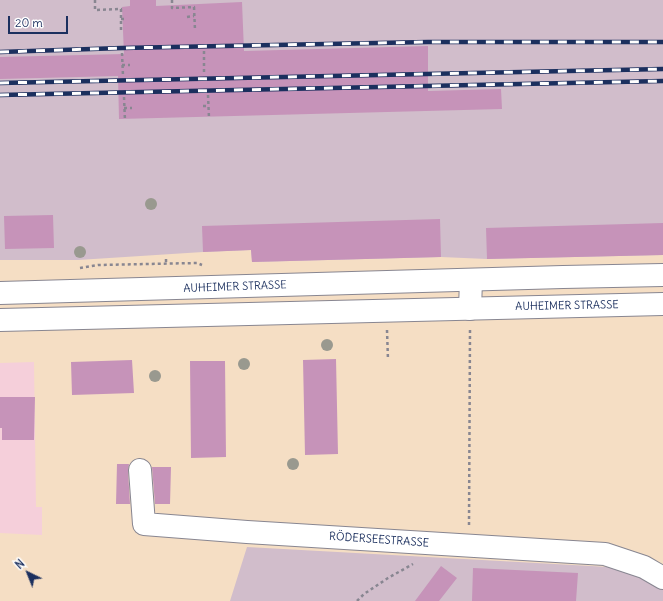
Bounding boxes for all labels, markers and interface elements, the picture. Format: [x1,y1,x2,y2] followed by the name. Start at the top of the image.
[10,8,70,34] scale bar
[15,15,43,30] text: 20 m
[183,279,287,295] street label: AUHEIMER STRASSE
[515,298,619,314] street label: AUHEIMER STRASSE
[329,530,429,550] street label: RÖDERSEESTRASSE
[8,553,48,593] north arrow
[12,557,27,572] text: N

